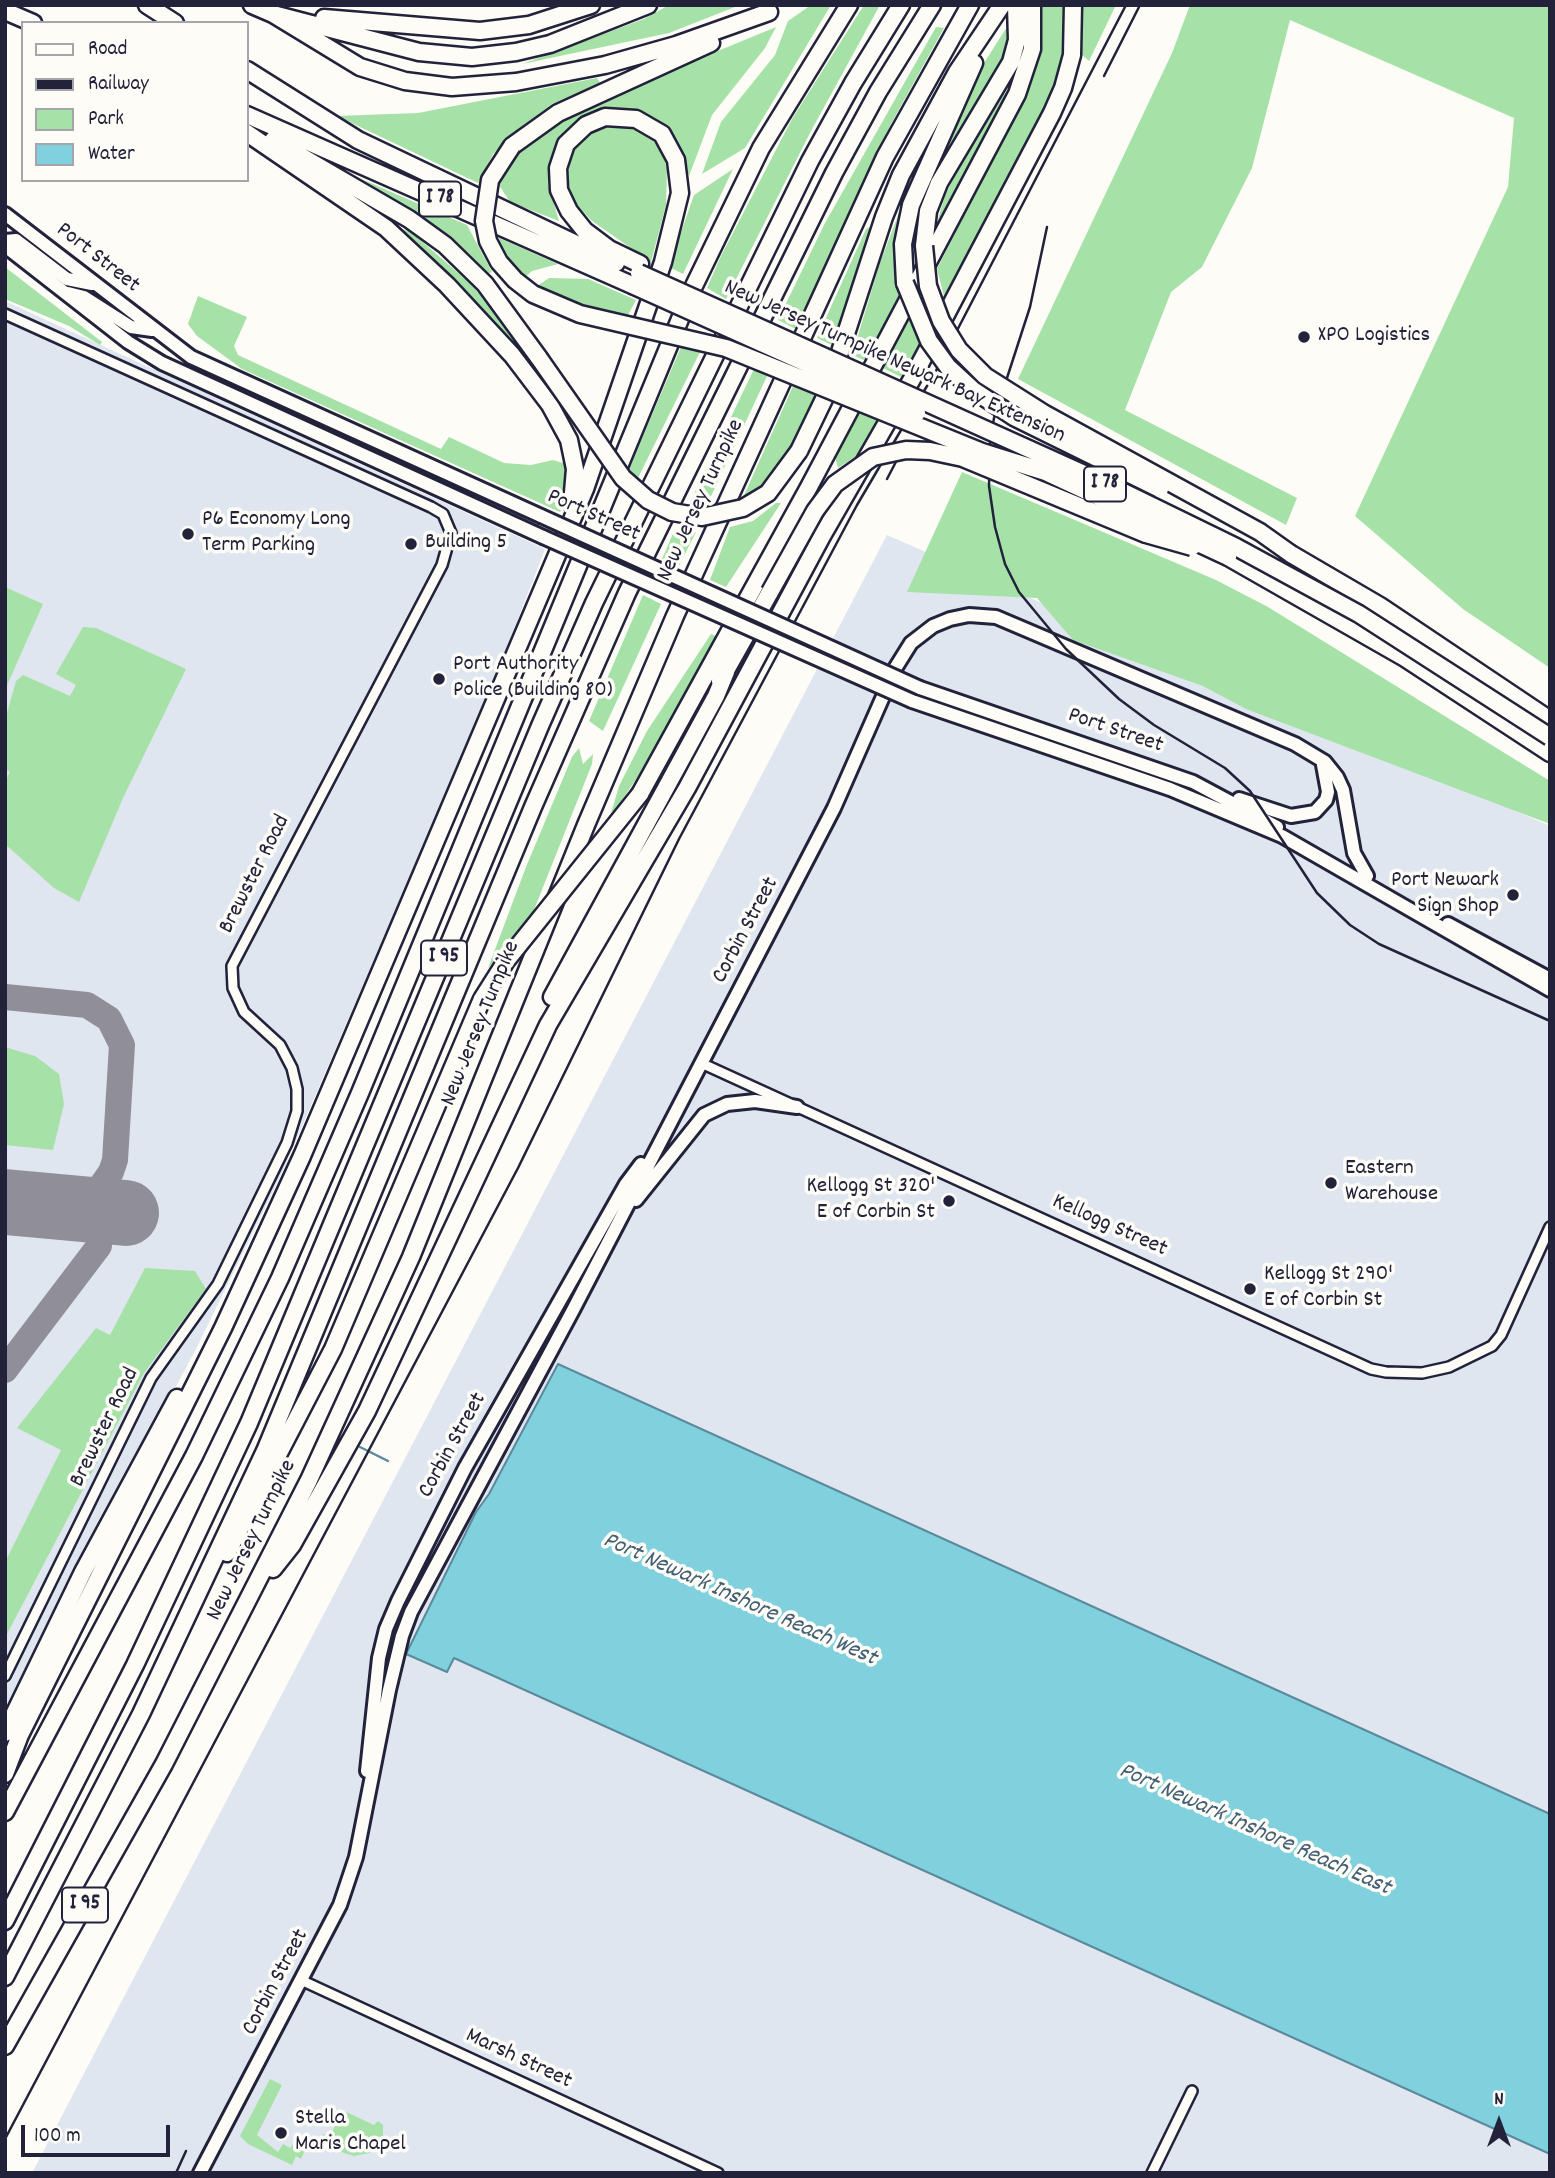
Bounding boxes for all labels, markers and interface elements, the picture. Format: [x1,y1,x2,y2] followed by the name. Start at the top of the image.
[21,21,248,182] legend
[88,35,127,65] text: Road
[88,70,149,100] text: Railway
[88,105,124,135] text: Park
[88,140,135,170] text: Water
[419,182,461,216] road number: I 78
[50,218,144,300] street label: Port Street
[719,275,1069,451] street label: New Jersey Turnpike Newark Bay Extension
[1318,323,1430,351] place label: XPO Logistics
[1296,329,1312,345] marker: XPO Logistics
[652,416,752,586] street label: New Jersey Turnpike
[1084,466,1126,502] road number: I 78
[542,484,644,550] street label: Port Street
[202,507,350,561] place label: P6 Economy Long Term Parking
[180,526,196,542] marker: P6 Economy Long Term Parking
[425,530,507,558] place label: Building 5
[403,536,419,552] marker: Building 5
[453,652,613,706] place label: Port Authority Police (Building 80)
[431,671,447,687] marker: Port Authority Police (Building 80)
[1064,703,1166,761] street label: Port Street
[214,811,298,939] street label: Brewster Road
[1391,868,1499,922] place label: Port Newark Sign Shop
[708,873,786,989] street label: Corbin Street
[1505,887,1521,903] marker: Port Newark Sign Shop
[436,937,528,1111] street label: New Jersey Turnpike
[421,940,467,976] road number: I 95
[1345,1156,1438,1210] place label: Eastern Warehouse
[806,1174,935,1228] place label: Kellogg St 320' E of Corbin St
[1323,1175,1339,1191] marker: Eastern Warehouse
[1047,1189,1171,1265] street label: Kellogg Street
[941,1193,957,1209] marker: Kellogg St 320' E of Corbin St
[1264,1262,1393,1316] place label: Kellogg St 290' E of Corbin St
[1242,1281,1258,1297] marker: Kellogg St 290' E of Corbin St
[65,1364,147,1492] street label: Brewster Road
[414,1389,494,1503] street label: Corbin Street
[202,1456,304,1626] street label: New Jersey Turnpike
[598,1528,880,1674] water label: Port Newark Inshore Reach West
[1114,1758,1394,1904] water label: Port Newark Inshore Reach East
[62,1888,108,1923] road number: I 95
[238,1925,316,2041] street label: Corbin Street
[460,2023,576,2097] street label: Marsh Street
[1464,2087,1534,2157] north arrow
[1494,2087,1504,2114] text: N
[295,2106,406,2160] place label: Stella Maris Chapel
[24,2112,173,2156] scale bar
[34,2122,81,2152] text: 100 m
[273,2125,289,2141] marker: Stella Maris Chapel

